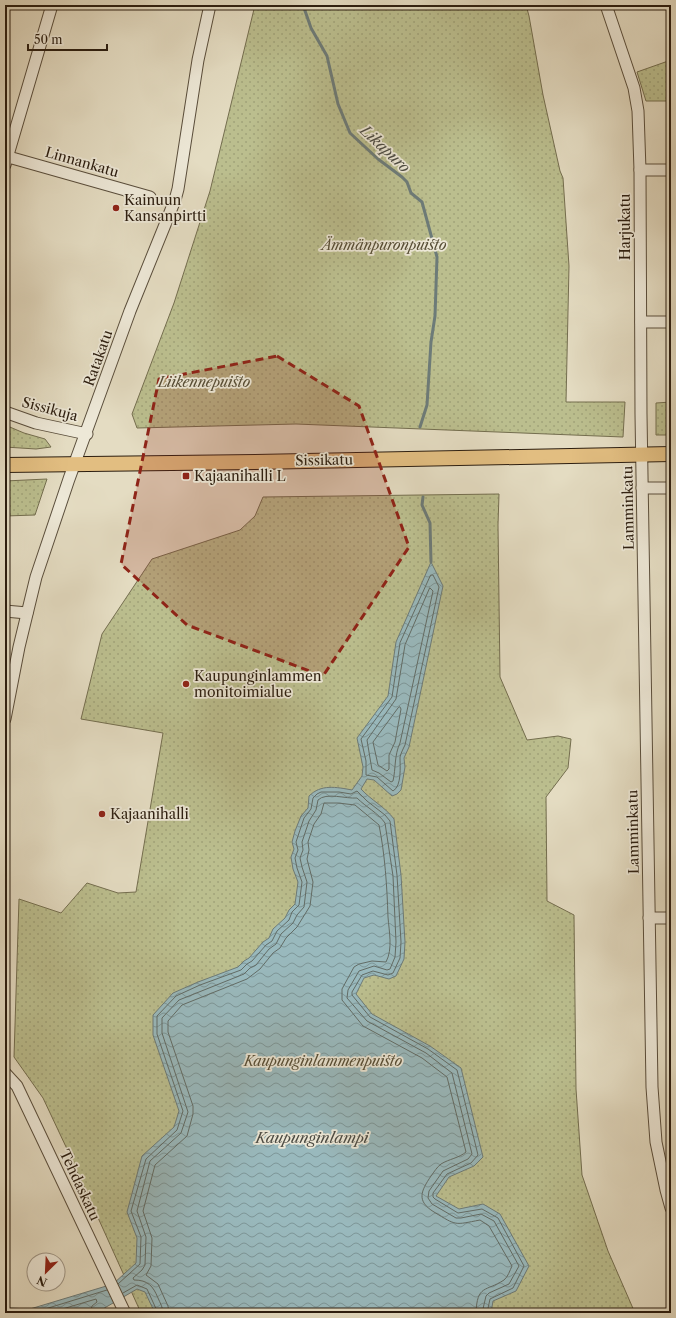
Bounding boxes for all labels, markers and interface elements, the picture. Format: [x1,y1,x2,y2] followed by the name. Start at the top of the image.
[28,26,107,52] scale bar
[34,32,63,47] text: 50 m
[356,120,414,177] water label: Likapuro
[43,143,121,181] street label: Linnankatu
[124,191,206,225] place label: Kainuun Kansanpirtti
[616,193,634,260] street label: Harjukatu
[111,203,121,213] marker: Kainuun Kansanpirtti
[319,236,447,254] park label: Ämmänpuronpuisto
[80,327,117,389] street label: Ratakatu
[157,373,250,391] park label: Liikennepuisto
[20,393,81,425] street label: Sissikuja
[295,450,353,470] street label: Sissikatu
[618,465,638,550] street label: Lamminkatu
[194,467,286,485] place label: Kajaanihalli L
[181,471,191,481] marker: Kajaanihalli L
[194,667,322,701] place label: Kaupunginlammen monitoimialue
[181,679,191,689] marker: Kaupunginlammen monitoimialue
[623,789,643,874] street label: Lamminkatu
[110,805,189,823] place label: Kajaanihalli
[97,809,107,819] marker: Kajaanihalli
[243,1052,402,1070] park label: Kaupunginlammenpuisto
[255,1128,370,1147] water label: Kaupunginlampi
[56,1147,104,1224] street label: Tehdaskatu
[26,1252,66,1292] north arrow
[34,1273,49,1289] text: N

